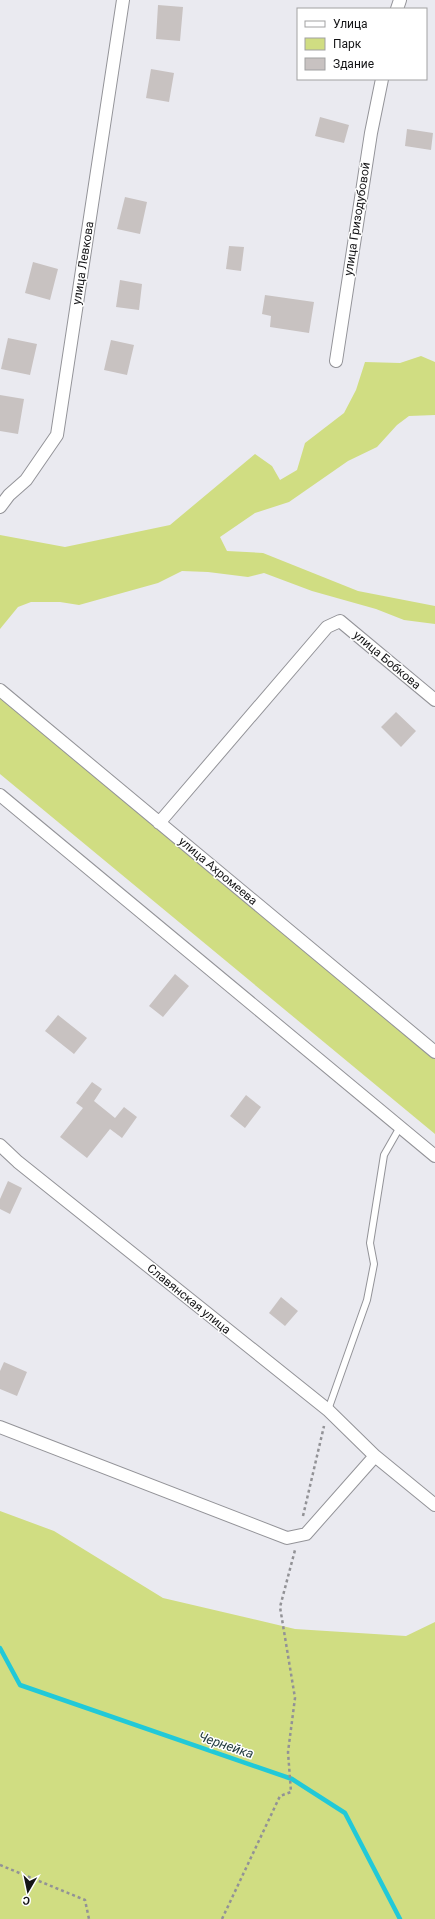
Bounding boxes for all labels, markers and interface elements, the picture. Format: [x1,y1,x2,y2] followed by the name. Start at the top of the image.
[297,8,427,80] legend
[333,17,368,31] text: Улица
[333,37,362,51] text: Парк
[333,57,374,71] text: Здание
[341,161,373,277] street label: улица Гризодубовой
[69,220,97,306] street label: улица Левкова
[351,628,423,692] street label: улица Бобкова
[176,834,260,908] street label: улица Ахромеева
[144,1261,234,1337] street label: Славянская улица
[196,1729,256,1761] water label: Чернейка
[8,1871,48,1911] north arrow
[22,1893,31,1907] text: С

